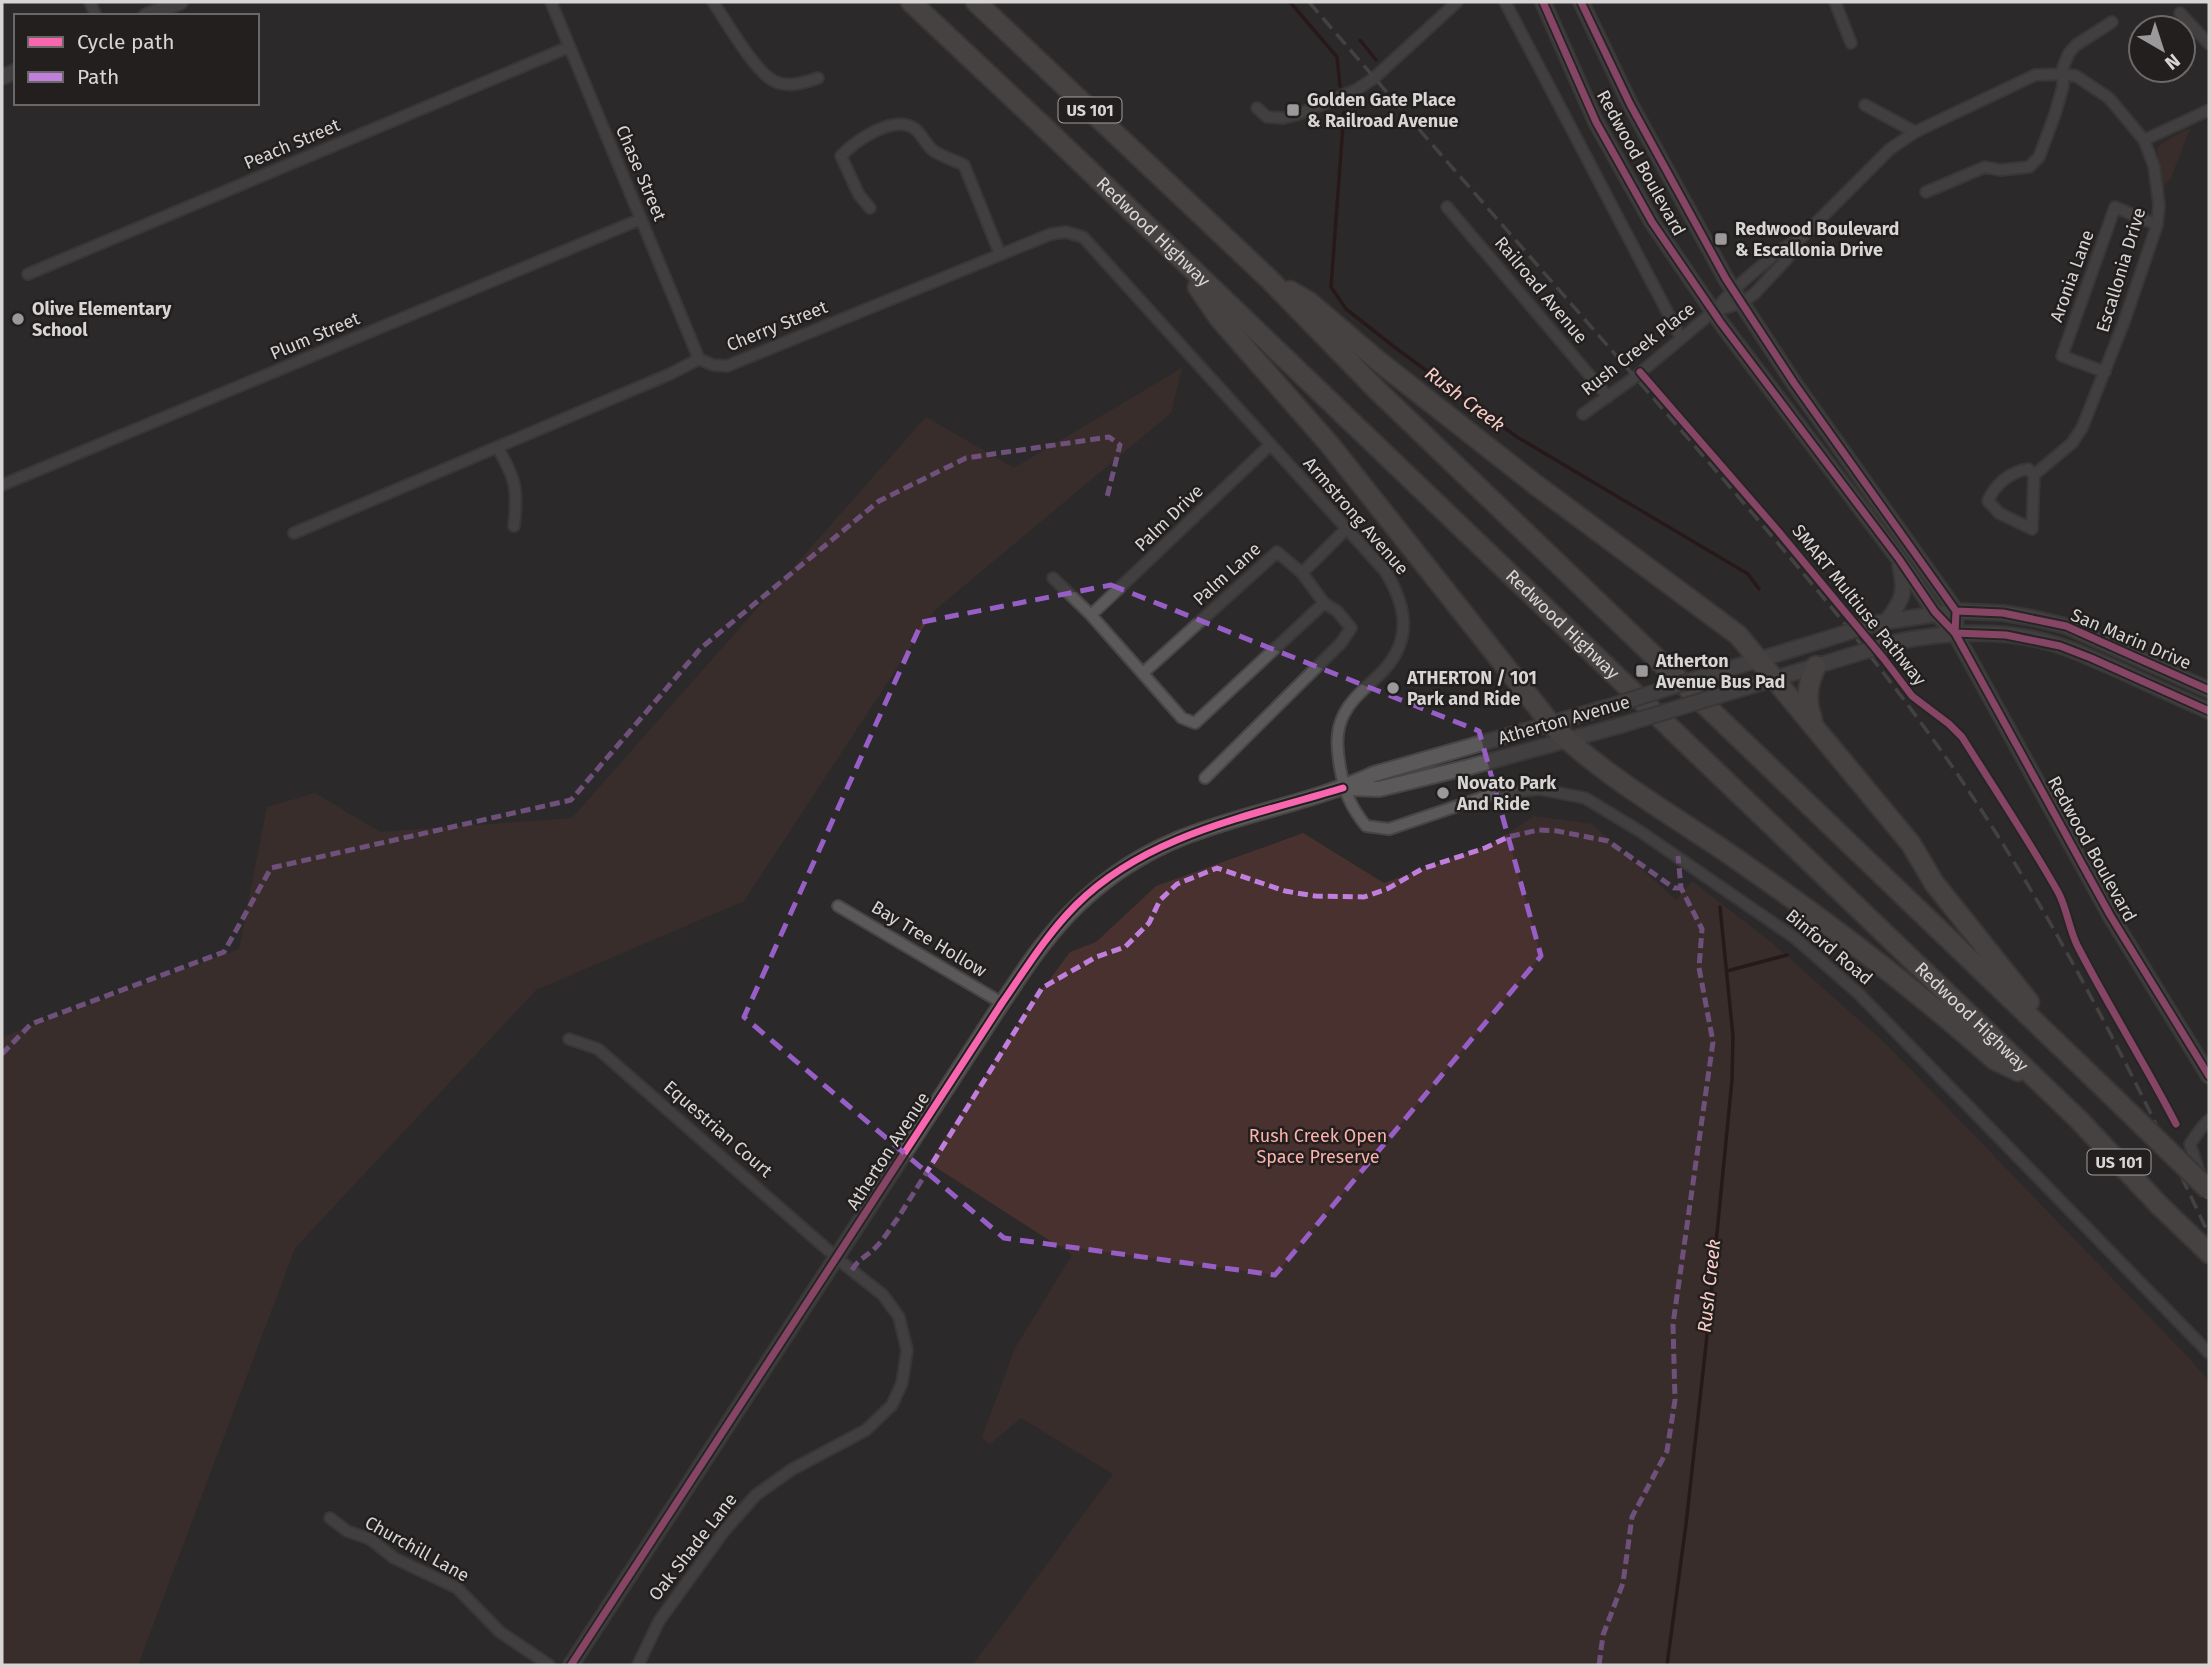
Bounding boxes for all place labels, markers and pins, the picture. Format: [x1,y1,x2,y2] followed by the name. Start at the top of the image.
[1307,89,1458,132] place label: Golden Gate Place & Railroad Avenue
[1285,102,1301,118] marker: Golden Gate Place & Railroad Avenue
[1735,218,1899,261] place label: Redwood Boulevard & Escallonia Drive
[1713,231,1729,247] marker: Redwood Boulevard & Escallonia Drive
[32,298,172,341] place label: Olive Elementary School
[10,311,26,327] marker: Olive Elementary School
[1655,650,1785,693] place label: Atherton Avenue Bus Pad
[1634,663,1650,679] marker: Atherton Avenue Bus Pad
[1406,667,1537,710] place label: ATHERTON / 101 Park and Ride
[1385,680,1401,696] marker: ATHERTON / 101 Park and Ride
[1456,772,1557,815] place label: Novato Park And Ride
[1435,785,1451,801] marker: Novato Park And Ride

